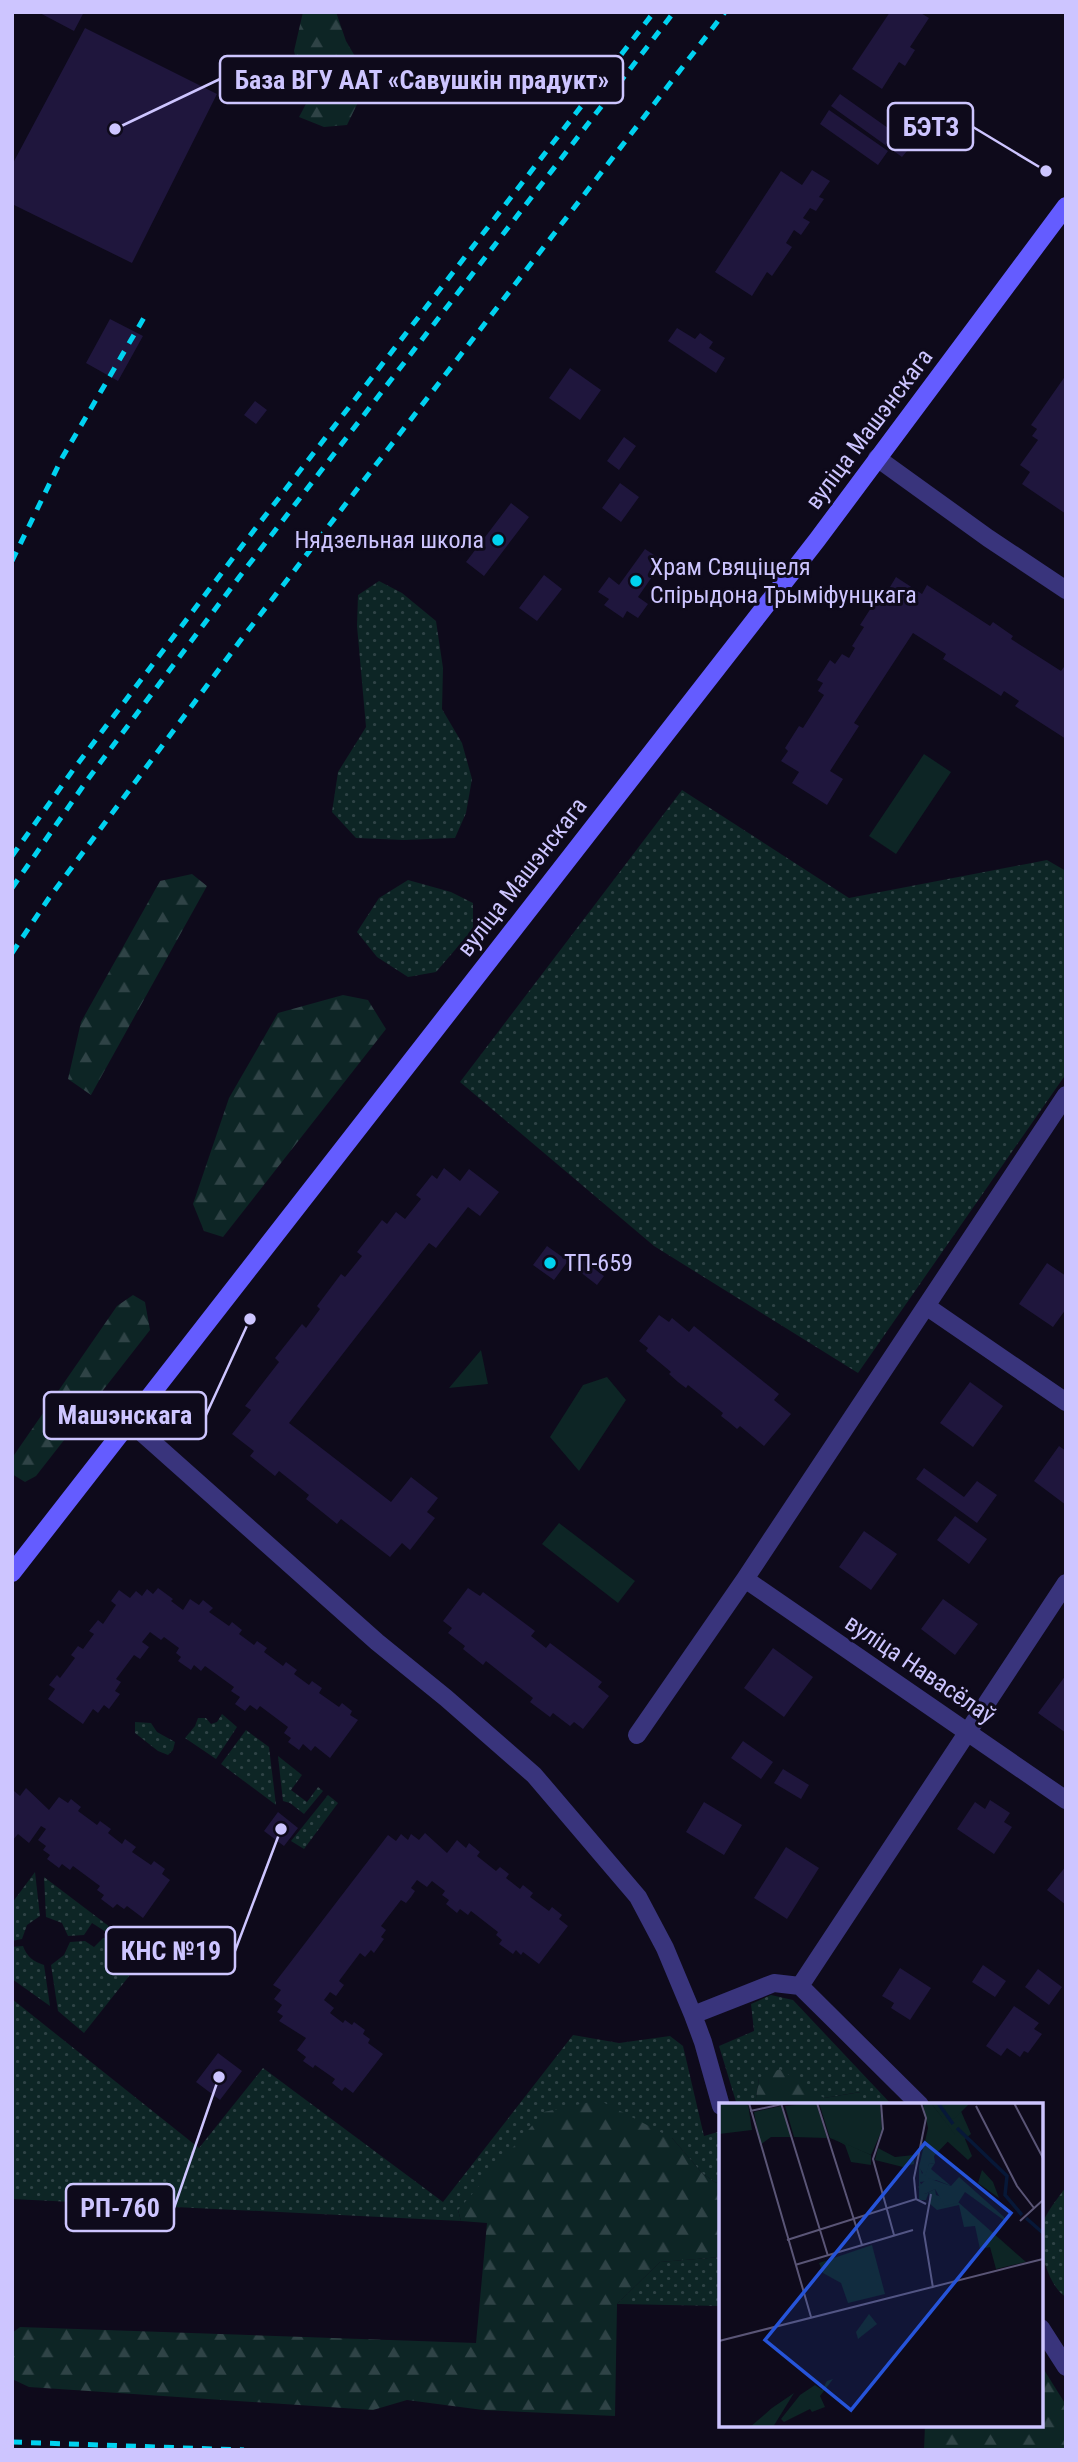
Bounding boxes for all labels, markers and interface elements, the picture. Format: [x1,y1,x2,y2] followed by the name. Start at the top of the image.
[220,56,623,103] callout: База ВГУ ААТ «Савушкін прадукт»
[235,65,609,95] text: База ВГУ ААТ «Савушкін прадукт»
[888,103,973,150] callout: БЭТЗ
[903,112,959,142] text: БЭТЗ
[800,343,938,515] street label: вуліца Машэнскага
[294,526,484,554] place label: Нядзельная школа
[490,532,506,548] marker: Нядзельная школа
[650,553,917,609] place label: Храм Свяціцеля Спірыдона Трыміфунцкага
[628,573,644,589] marker: Храм Свяціцеля Спірыдона Трыміфунцкага
[451,792,593,962] street label: вуліца Машэнскага
[564,1249,633,1277] place label: ТП-659
[542,1255,558,1271] marker: ТП-659
[44,1392,206,1439] callout: Машэнскага
[58,1400,192,1430] text: Машэнскага
[840,1609,1000,1729] street label: вуліца Навасёлаў
[106,1927,235,1974] callout: КНС №19
[121,1936,221,1966] text: КНС №19
[719,2103,1043,2427] inset map
[66,2184,174,2231] callout: РП-760
[80,2193,160,2223] text: РП-760

